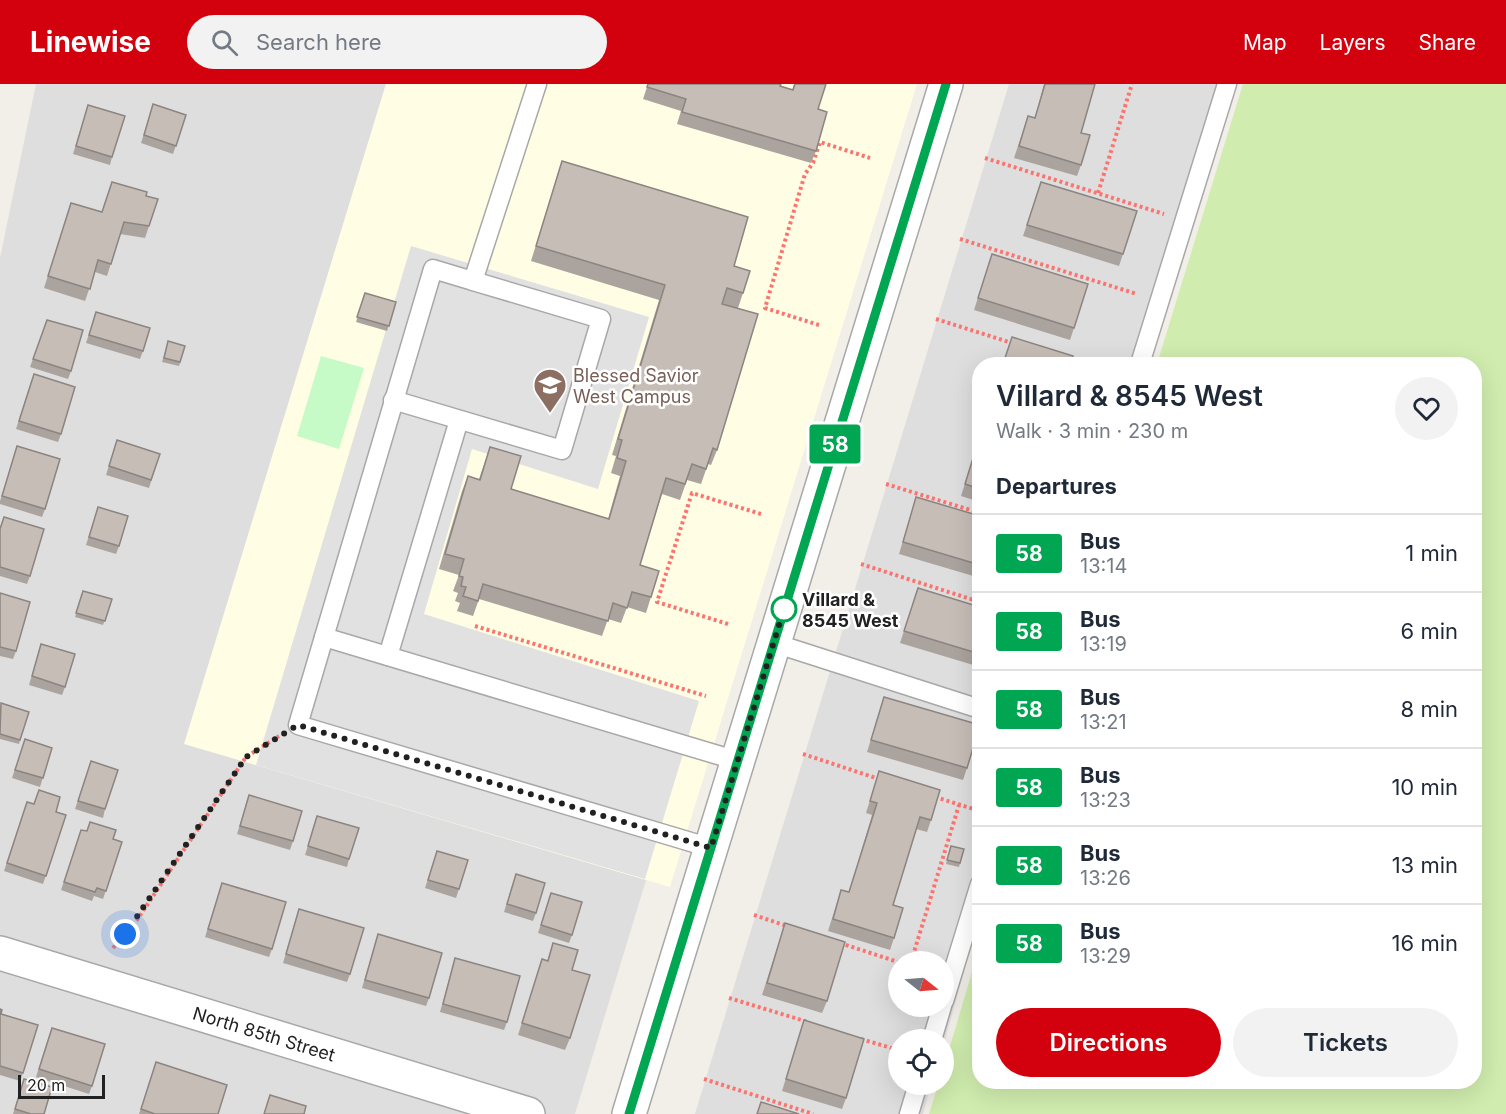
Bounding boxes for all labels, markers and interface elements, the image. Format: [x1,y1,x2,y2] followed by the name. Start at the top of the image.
[187,15,607,69] search box
[30,25,151,59] text: Linewise
[208,26,241,59] icon: search
[256,29,382,55] text: Search here
[1243,30,1287,55] text: Map
[1320,30,1386,55] text: Layers
[1419,30,1476,55] text: Share
[573,365,699,407] place label: Blessed Savior West Campus
[532,367,568,414] school or university icon: Blessed Savior West Campus
[1395,377,1458,440] button: heart
[996,379,1263,413] text: Villard & 8545 West
[996,419,1188,443] text: Walk · 3 min · 230 m
[808,424,862,464] line badge: 58
[821,432,849,457] text: 58
[996,473,1117,499] text: Departures
[1080,528,1121,554] text: Bus
[1405,540,1458,566] text: 1 min
[1015,541,1043,566] text: 58
[1080,554,1127,578] text: 13:14
[802,589,899,631] place label: Villard & 8545 West
[771,596,797,622] marker: Villard & 8545 West
[1080,606,1121,632] text: Bus
[1401,618,1458,644] text: 6 min
[1015,619,1043,644] text: 58
[1080,632,1127,656] text: 13:19
[1080,684,1121,710] text: Bus
[1401,696,1458,722] text: 8 min
[1015,697,1043,722] text: 58
[1080,710,1127,734] text: 13:21
[1080,762,1121,788] text: Bus
[1391,774,1458,800] text: 10 min
[1015,775,1043,800] text: 58
[1080,788,1131,812] text: 13:23
[1080,840,1121,866] text: Bus
[1392,852,1458,878] text: 13 min
[1015,853,1043,878] text: 58
[1080,866,1131,890] text: 13:26
[1080,918,1121,944] text: Bus
[110,919,140,949] your location
[1392,930,1458,956] text: 16 min
[1015,931,1043,956] text: 58
[1080,944,1131,968] text: 13:29
[888,951,954,1017] north arrow
[888,951,954,1095] map controls
[190,1002,338,1066] street label: North 85th Street
[996,1008,1221,1077] button: Directions
[1233,1008,1458,1077] button: Tickets
[888,1029,954,1095] button: locate
[18,1072,105,1100] scale bar
[27,1075,65,1095] text: 20 m

